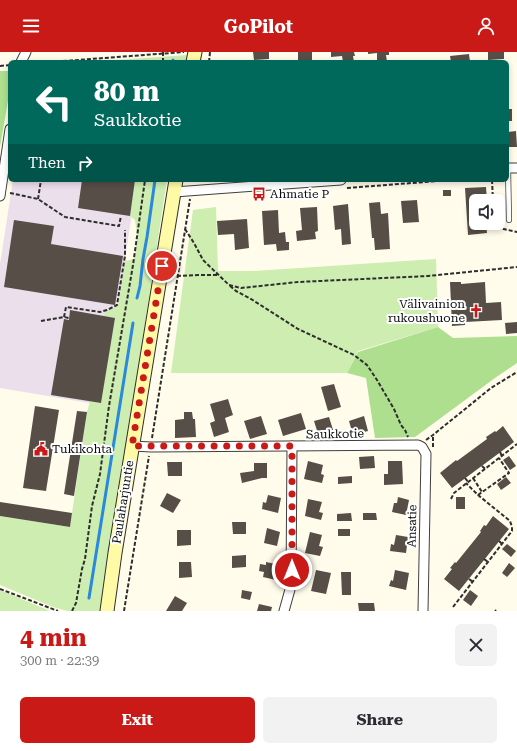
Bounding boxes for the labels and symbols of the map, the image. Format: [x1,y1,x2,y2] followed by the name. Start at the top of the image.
[251,186,267,202] bus stop icon: Ahmatie P
[270,187,330,201] place label: Ahmatie P
[145,249,179,283] pin
[388,297,465,325] place label: Välivainion rukoushuone
[468,303,484,319] church icon: Välivainion rukoushuone
[306,426,365,442] street label: Saukkotie
[33,441,49,457] public building icon: Tukikohta
[52,442,113,456] place label: Tukikohta
[109,459,137,545] street label: Paulaharjuntie
[405,504,419,548] street label: Ansatie
[271,549,313,591] position arrow

